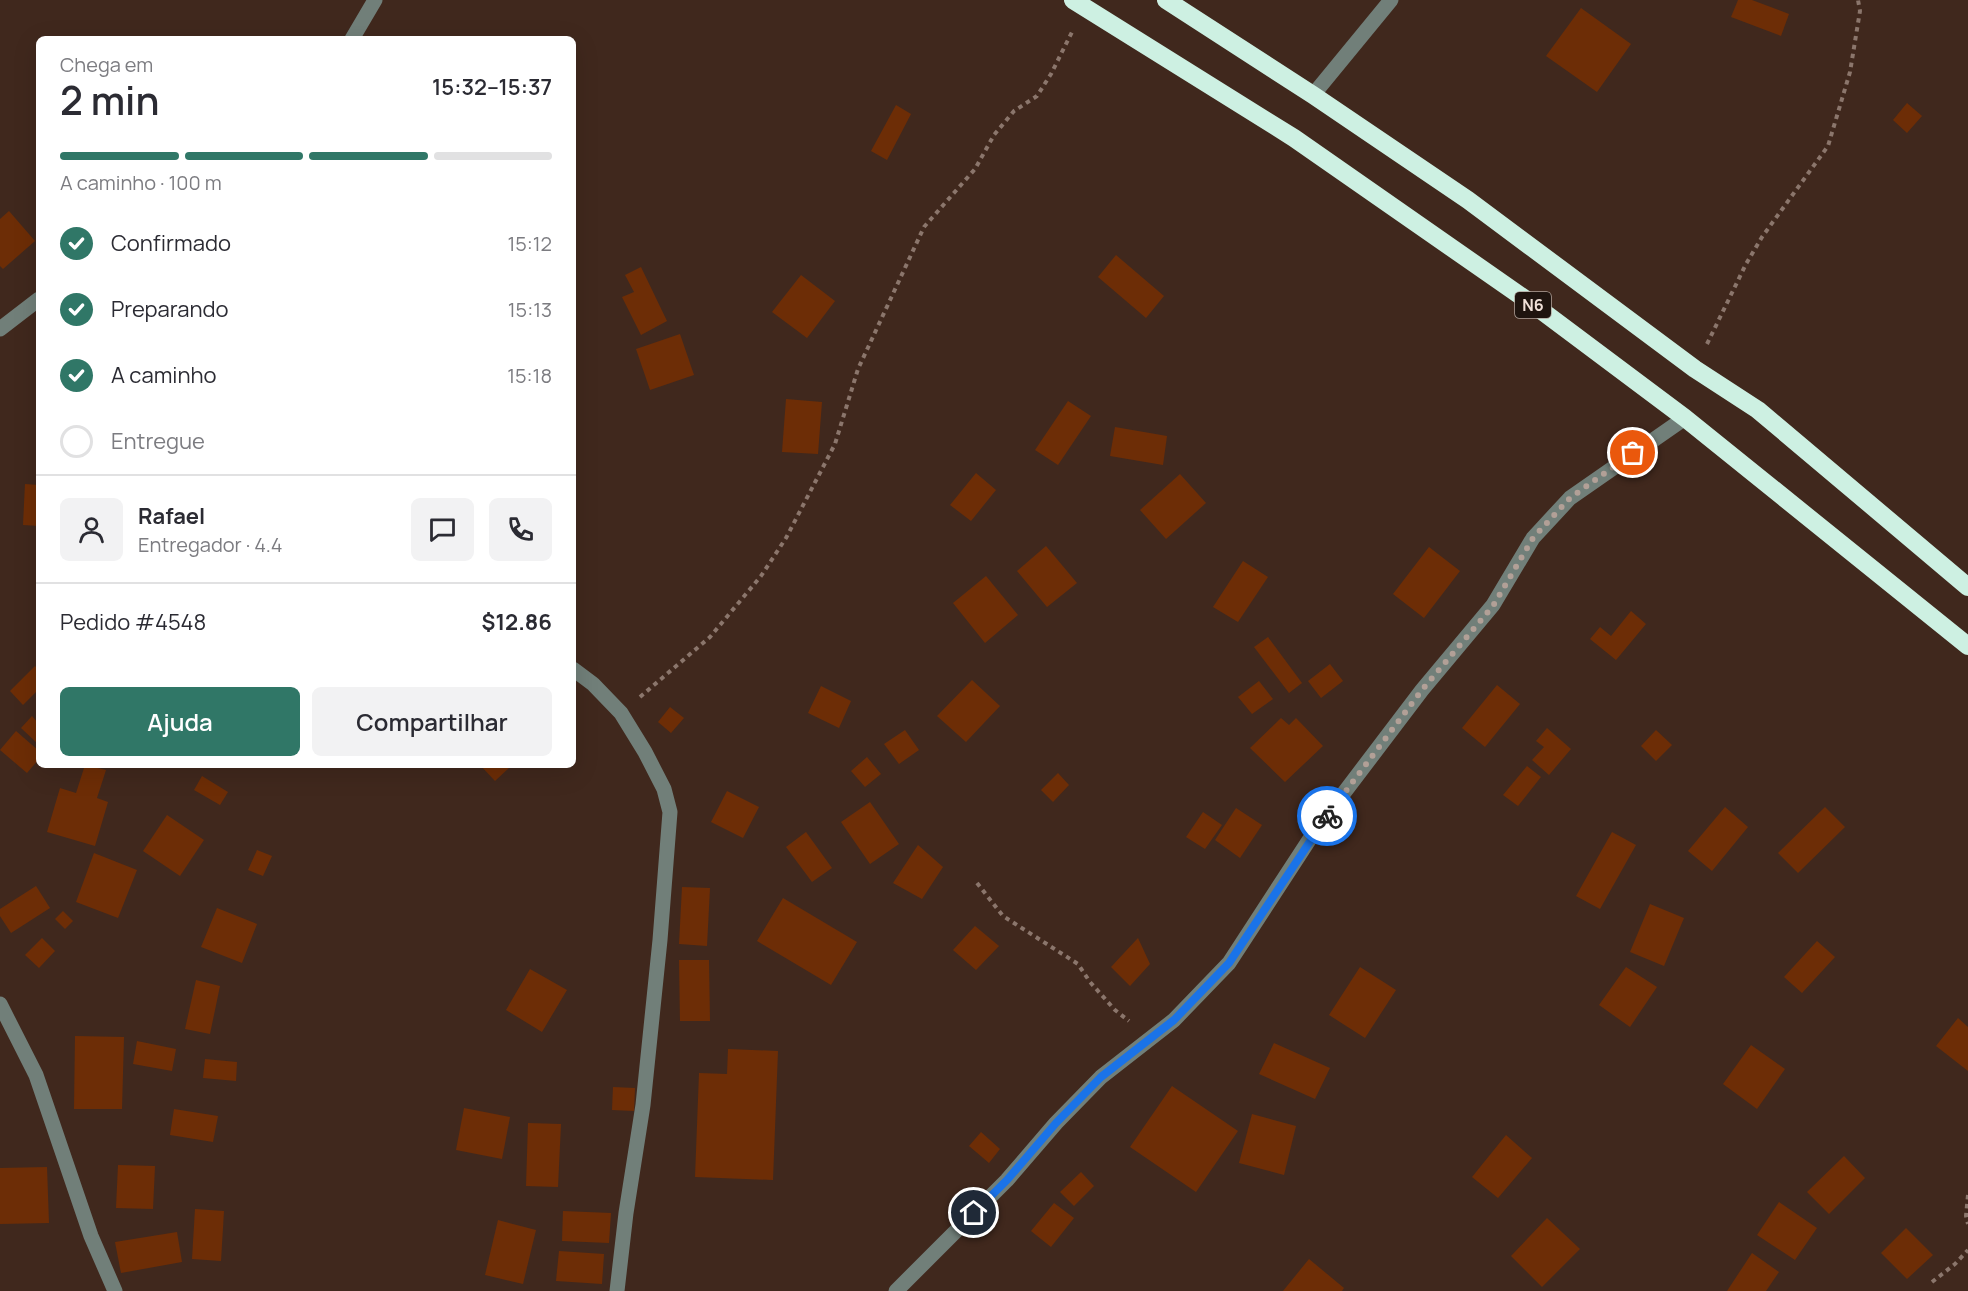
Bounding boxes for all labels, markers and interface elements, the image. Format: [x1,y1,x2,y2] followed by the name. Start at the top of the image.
[60,51,153,78] text: Chega em
[432,72,552,102] text: 15:32–15:37
[60,73,159,127] text: 2 min
[60,169,222,196] text: A caminho · 100 m
[60,227,93,260] icon: check
[111,228,231,258] text: Confirmado
[507,230,552,257] text: 15:12
[1515,292,1551,318] road number: N6
[60,293,93,326] icon: check
[111,294,229,324] text: Preparando
[508,296,552,323] text: 15:13
[60,359,93,392] icon: check
[111,360,217,390] text: A caminho
[507,362,552,389] text: 15:18
[111,426,205,456] text: Entregue
[1607,427,1658,478] pin
[1616,436,1649,469] icon: bag
[60,498,123,561] button: person
[411,498,474,561] button: chat
[489,498,552,561] button: phone
[138,501,205,531] text: Rafael
[138,531,283,558] text: Entregador · 4.4
[60,607,206,637] text: Pedido #4548
[482,607,552,637] text: $12.86
[60,687,300,756] button: Ajuda
[312,687,552,756] button: Compartilhar
[1297,786,1357,846] courier
[1311,800,1344,833] icon: bike
[948,1187,999,1238] pin
[957,1196,990,1229] icon: home

